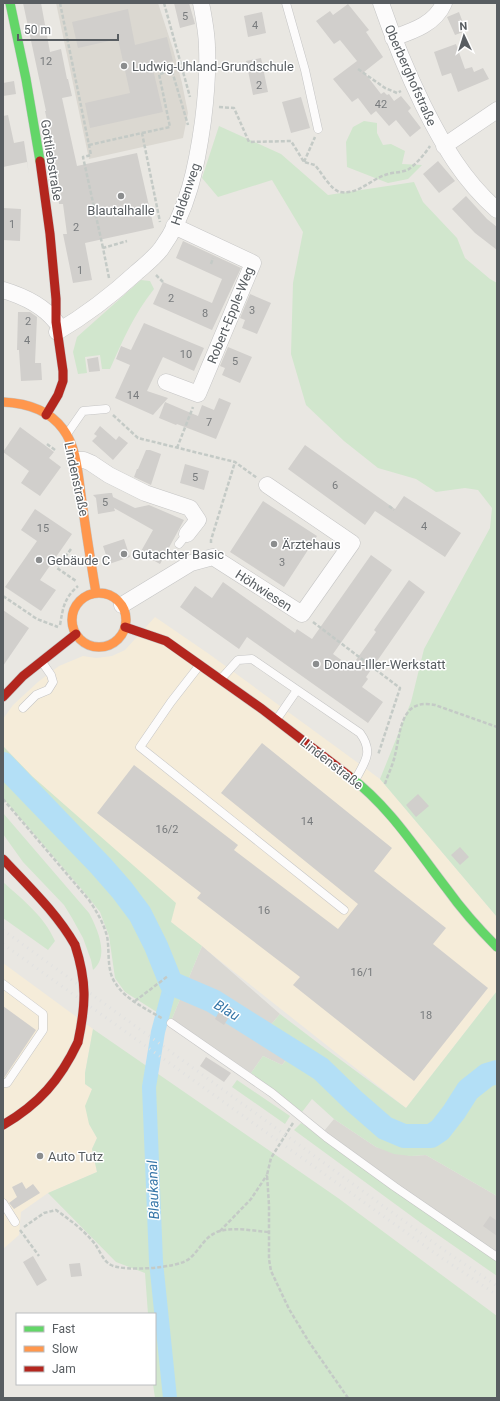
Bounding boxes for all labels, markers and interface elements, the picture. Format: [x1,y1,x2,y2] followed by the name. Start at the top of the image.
[182,10,188,23] house number: 5
[18,16,118,42] scale bar
[444,16,484,56] north arrow
[252,19,258,32] house number: 4
[459,20,468,33] text: N
[381,22,440,128] street label: Oberberghofstraße
[24,23,51,37] text: 50 m
[40,55,52,68] house number: 12
[132,59,294,74] place label: Ludwig-Uhland-Grundschule
[119,61,129,71] marker: Ludwig-Uhland-Grundschule
[256,79,262,92] house number: 2
[375,98,387,111] house number: 42
[38,118,65,202] street label: Gottliebstraße
[168,161,203,227] street label: Haldenweg
[116,191,126,201] marker: Blautalhalle
[87,203,155,218] place label: Blautalhalle
[9,218,15,231] house number: 1
[73,221,79,234] house number: 2
[77,264,83,277] house number: 1
[204,264,257,366] street label: Robert-Epple-Weg
[168,292,174,305] house number: 2
[249,304,255,317] house number: 3
[202,307,208,320] house number: 8
[25,315,31,328] house number: 2
[24,334,30,347] house number: 4
[180,348,192,361] house number: 10
[232,355,238,368] house number: 5
[127,389,139,402] house number: 14
[206,416,212,429] house number: 7
[61,441,92,518] street label: Lindenstraße
[192,471,198,484] house number: 5
[332,479,338,492] house number: 6
[102,496,108,509] house number: 5
[421,520,427,533] house number: 4
[37,522,49,535] house number: 15
[282,537,341,552] place label: Ärztehaus
[269,539,279,549] marker: Ärztehaus
[132,547,224,562] place label: Gutachter Basic
[119,549,129,559] marker: Gutachter Basic
[47,553,110,568] place label: Gebäude C
[34,555,44,565] marker: Gebäude C
[279,556,285,569] house number: 3
[233,567,295,614] street label: Höhwiesen
[324,657,445,672] place label: Donau-Iller-Werkstatt
[311,659,321,669] marker: Donau-Iller-Werkstatt
[297,734,366,793] street label: Lindenstraße
[301,815,313,828] house number: 14
[155,823,179,836] house number: 16/2
[258,904,270,917] house number: 16
[350,966,374,979] house number: 16/1
[211,996,243,1024] water label: Blau
[420,1009,432,1022] house number: 18
[48,1149,104,1164] place label: Auto Tutz
[35,1151,45,1161] marker: Auto Tutz
[144,1159,162,1220] water label: Blaukanal
[16,1313,156,1385] legend
[52,1322,75,1336] text: Fast
[52,1342,78,1356] text: Slow
[52,1362,76,1376] text: Jam

